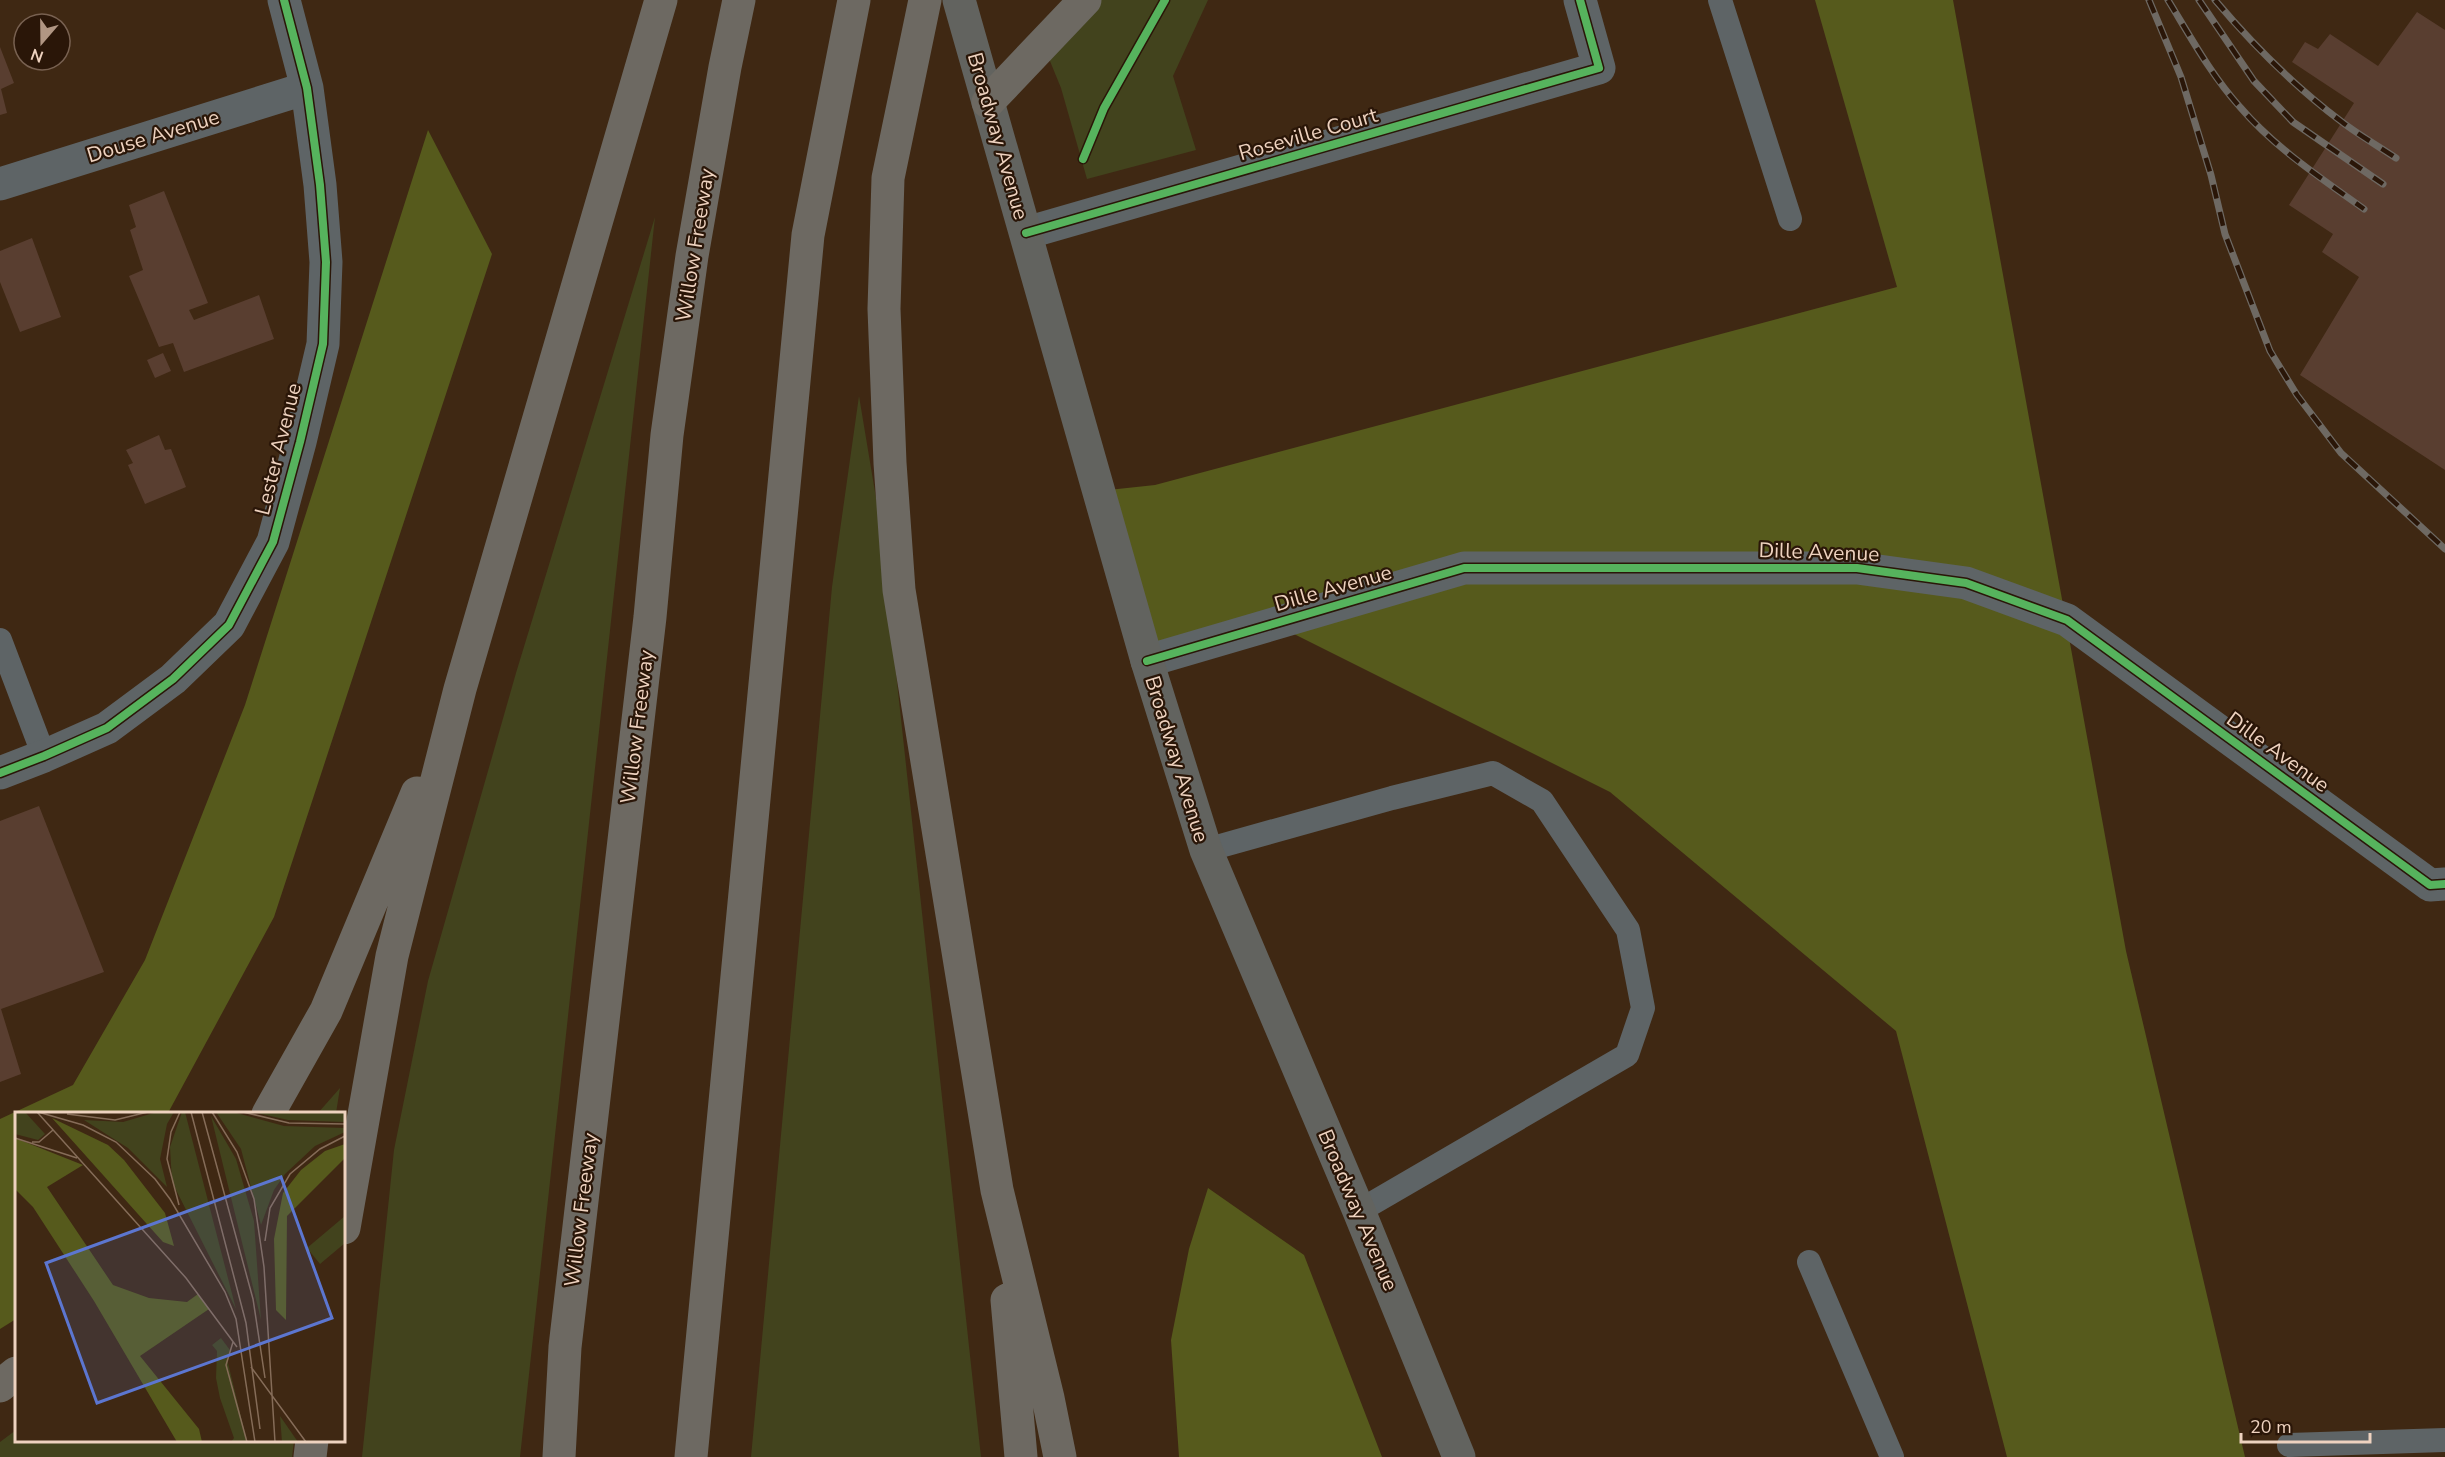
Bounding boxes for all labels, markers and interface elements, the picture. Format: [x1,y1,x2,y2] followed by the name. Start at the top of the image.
[12,12,72,72] north arrow
[28,43,47,68] text: N
[961,49,1035,223] street label: Broadway Avenue
[1235,101,1381,167] street label: Roseville Court
[83,103,223,169] street label: Douse Avenue
[669,166,721,324] street label: Willow Freeway
[248,380,308,518] street label: Lester Avenue
[1758,536,1880,568] street label: Dille Avenue
[1271,558,1395,618] street label: Dille Avenue
[614,648,660,806] street label: Willow Freeway
[1138,672,1216,846] street label: Broadway Avenue
[2221,705,2335,799] street label: Dille Avenue
[15,1112,345,1442] inset map
[1311,1125,1405,1295] street label: Broadway Avenue
[558,1131,604,1289] street label: Willow Freeway
[2241,1406,2370,1444] scale bar
[2250,1415,2292,1439] text: 20 m

